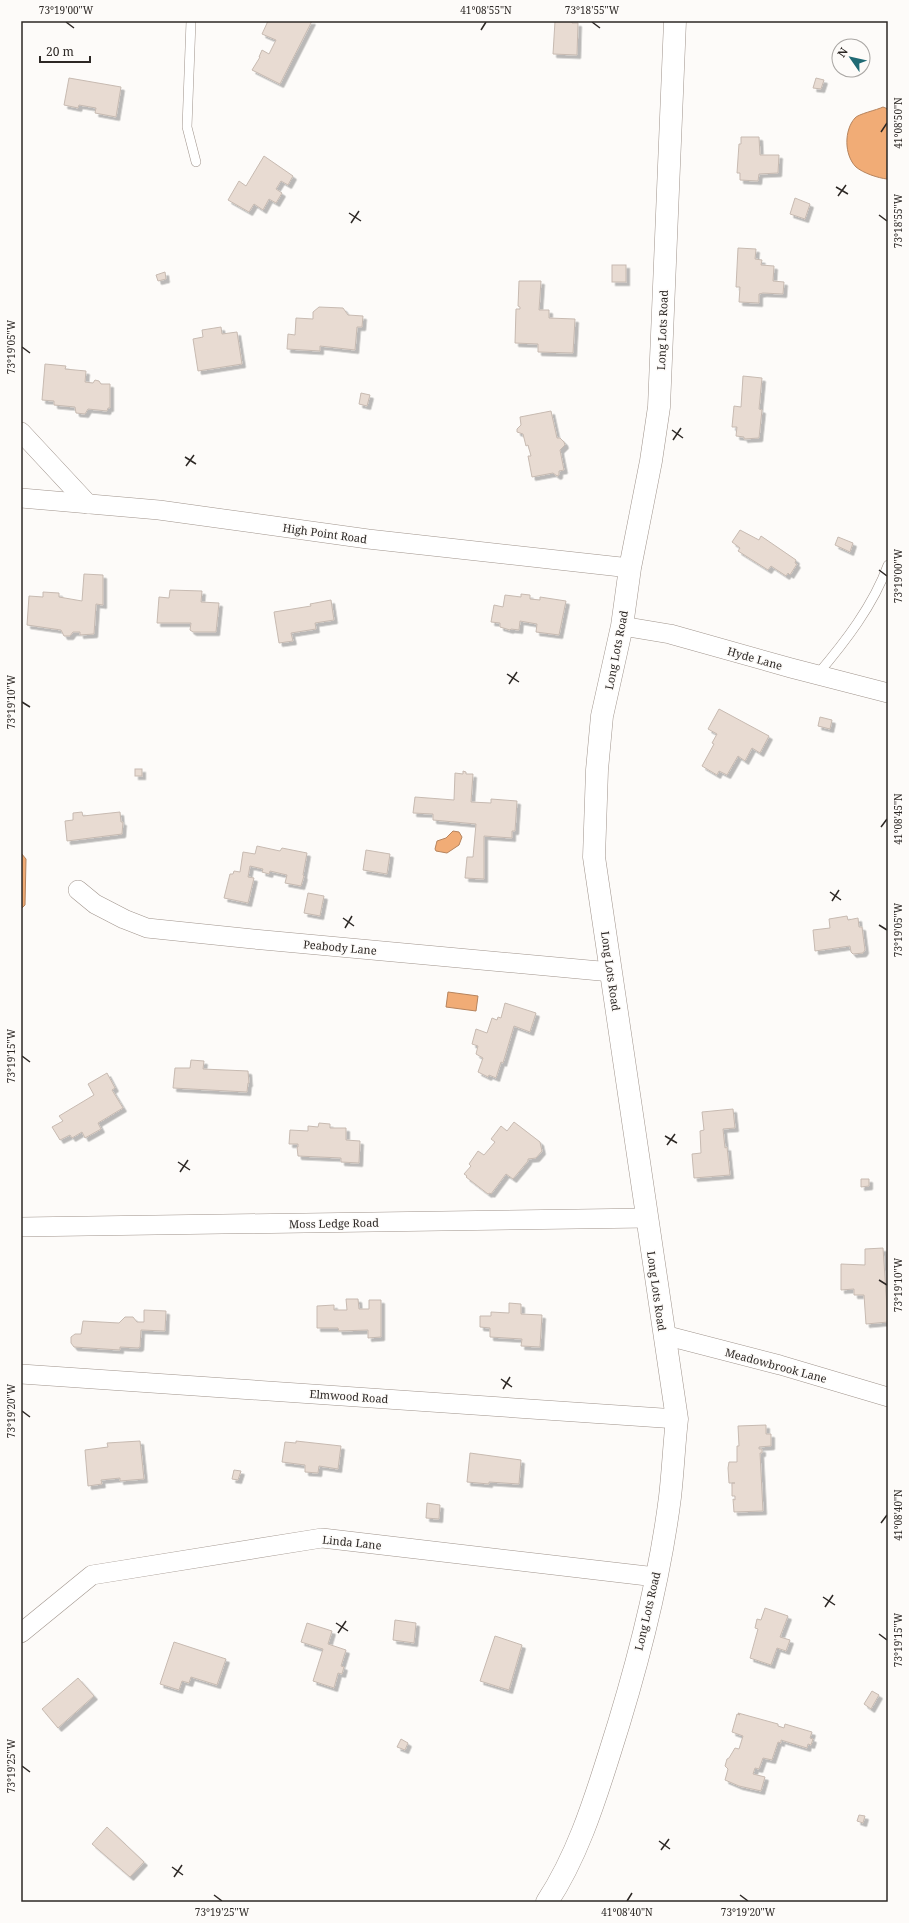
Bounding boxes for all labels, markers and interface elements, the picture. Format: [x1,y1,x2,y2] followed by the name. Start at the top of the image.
[39,3,94,17] text: 73°19'00"W
[460,3,512,17] text: 41°08'55"N
[565,3,620,17] text: 73°18'55"W
[40,38,90,64] scale bar
[831,38,871,78] north arrow
[46,43,74,60] text: 20 m
[834,44,851,60] text: N
[891,97,905,149] text: 41°08'50"N
[891,193,905,248] text: 73°18'55"W
[653,289,671,370] street label: Long Lots Road
[4,319,18,374] text: 73°19'05"W
[282,520,368,546] street label: High Point Road
[891,548,905,603] text: 73°19'00"W
[601,609,631,691] street label: Long Lots Road
[726,643,784,673] street label: Hyde Lane
[4,674,18,729] text: 73°19'10"W
[891,793,905,845] text: 41°08'45"N
[891,902,905,957] text: 73°19'05"W
[598,930,624,1012] street label: Long Lots Road
[303,936,377,958] street label: Peabody Lane
[4,1028,18,1083] text: 73°19'15"W
[289,1215,379,1231] street label: Moss Ledge Road
[644,1250,670,1332] street label: Long Lots Road
[891,1257,905,1312] text: 73°19'10"W
[723,1344,829,1386] street label: Meadowbrook Lane
[4,1383,18,1438] text: 73°19'20"W
[309,1386,389,1406] street label: Elmwood Road
[891,1489,905,1541] text: 41°08'40"N
[322,1531,382,1553] street label: Linda Lane
[631,1570,663,1652] street label: Long Lots Road
[891,1612,905,1667] text: 73°19'15"W
[4,1738,18,1793] text: 73°19'25"W
[195,1905,250,1919] text: 73°19'25"W
[601,1905,653,1919] text: 41°08'40"N
[721,1905,776,1919] text: 73°19'20"W

